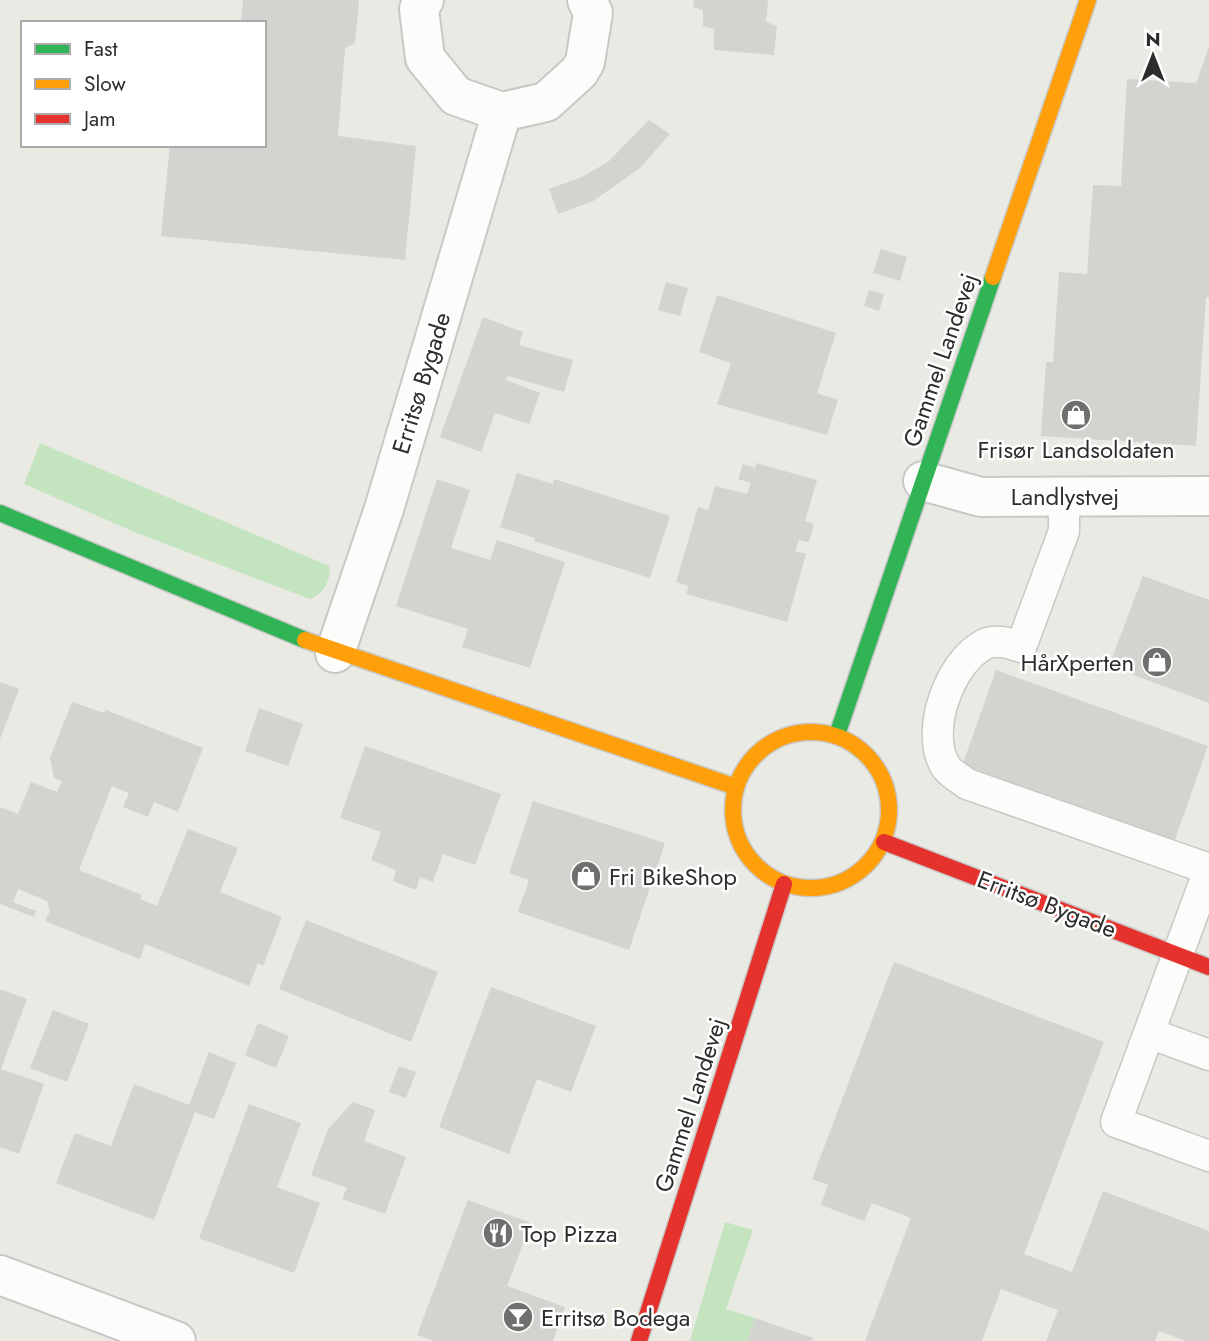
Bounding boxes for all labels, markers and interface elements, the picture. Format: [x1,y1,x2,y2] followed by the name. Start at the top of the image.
[21,21,266,147] legend
[1118,21,1188,91] north arrow
[1145,26,1161,53] text: N
[84,34,117,64] text: Fast
[84,69,126,99] text: Slow
[81,104,116,134] text: Jam
[894,268,986,452] street label: Gammel Landevej
[383,308,459,458] street label: Erritsø Bygade
[1059,398,1093,432] shop icon: Frisør Landsoldaten
[977,432,1175,467] place label: Frisør Landsoldaten
[1011,479,1119,514] street label: Landlystvej
[1021,645,1134,680] place label: HårXperten
[1140,645,1174,679] shop icon: HårXperten
[569,859,603,893] shop icon: Fri BikeShop
[609,859,737,894] place label: Fri BikeShop
[972,861,1122,947] street label: Erritsø Bygade
[645,1013,735,1197] street label: Gammel Landevej
[481,1216,515,1250] restaurant icon: Top Pizza
[521,1216,617,1251] place label: Top Pizza
[501,1300,535,1334] bar icon: Erritsø Bodega
[541,1300,690,1335] place label: Erritsø Bodega

